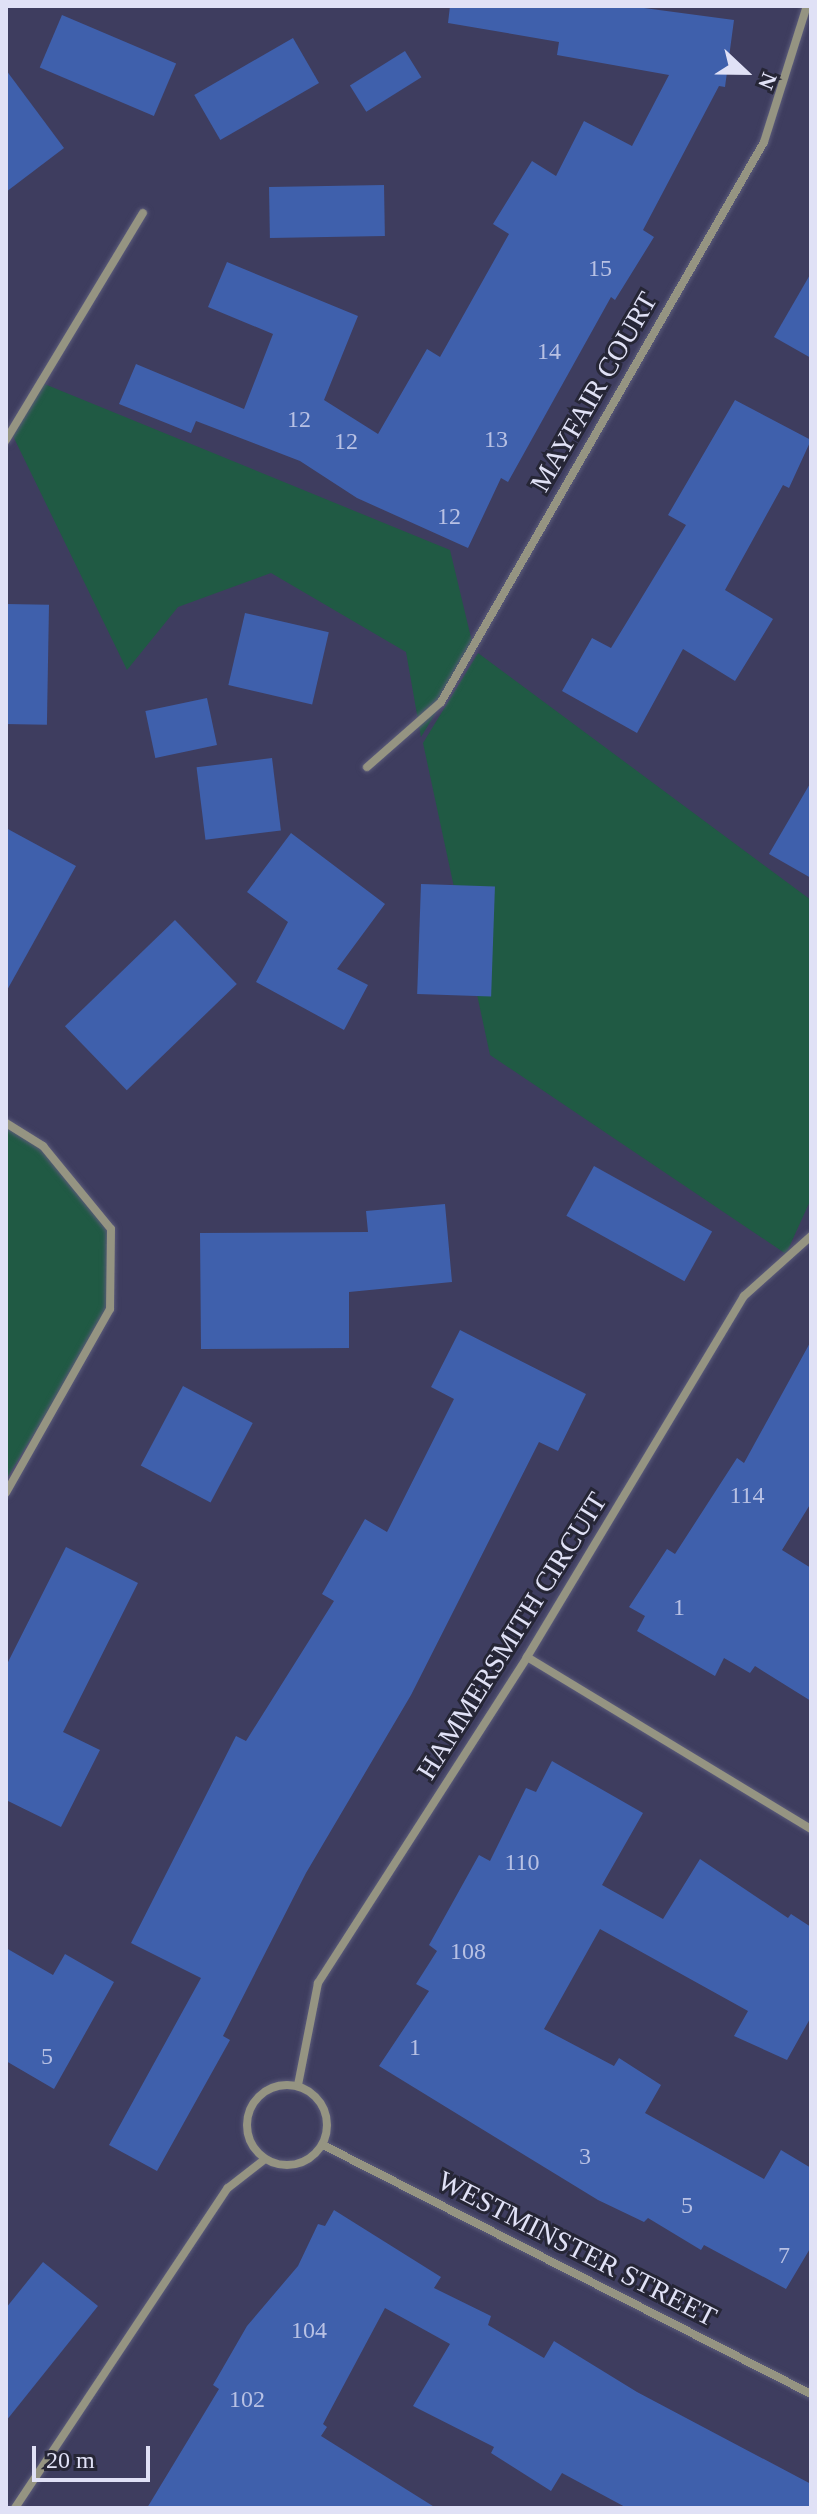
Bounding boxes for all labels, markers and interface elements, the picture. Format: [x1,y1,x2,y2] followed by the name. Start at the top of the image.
[705,32,785,112] north arrow
[753,69,782,93] text: N
[588,255,612,283] house number: 15
[523,286,665,498] street label: MAYFAIR COURT
[537,338,561,366] house number: 14
[287,406,311,434] house number: 12
[484,426,508,454] house number: 13
[334,428,358,456] house number: 12
[437,503,461,531] house number: 12
[729,1482,765,1510] house number: 114
[410,1486,614,1786] street label: HAMMERSMITH CIRCUIT
[673,1594,685,1622] house number: 1
[504,1849,540,1877] house number: 110
[450,1938,486,1966] house number: 108
[409,2034,421,2062] house number: 1
[41,2043,53,2071] house number: 5
[579,2143,591,2171] house number: 3
[432,2164,722,2334] street label: WESTMINSTER STREET
[681,2192,693,2220] house number: 5
[778,2242,790,2270] house number: 7
[291,2317,327,2345] house number: 104
[229,2386,265,2414] house number: 102
[36,2430,154,2480] scale bar
[46,2447,95,2473] text: 20 m

